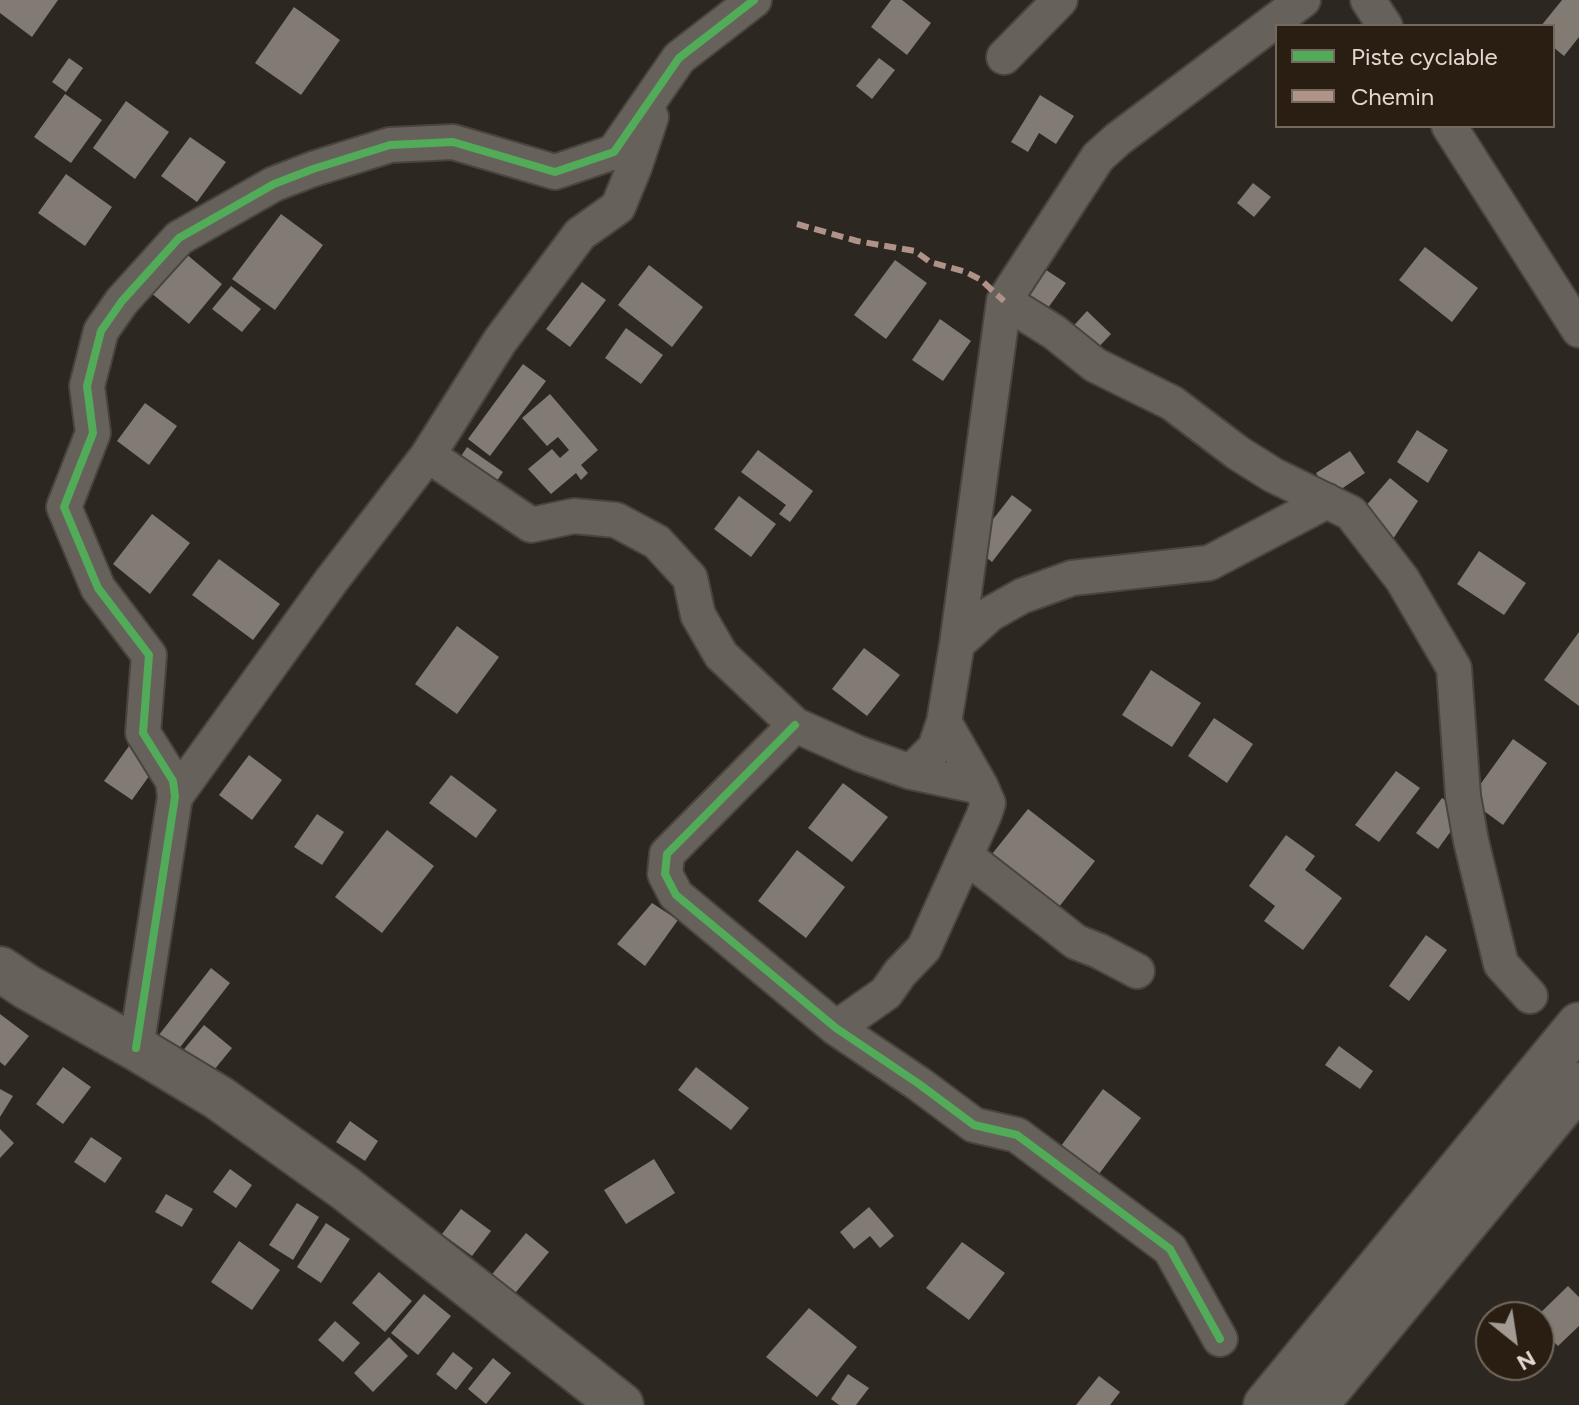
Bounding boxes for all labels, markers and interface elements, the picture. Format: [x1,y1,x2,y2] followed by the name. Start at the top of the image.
[1275,24,1555,128] legend
[1351,42,1498,71] text: Piste cyclable
[1351,82,1434,111] text: Chemin
[1475,1301,1555,1381] north arrow
[1512,1345,1540,1376] text: N

